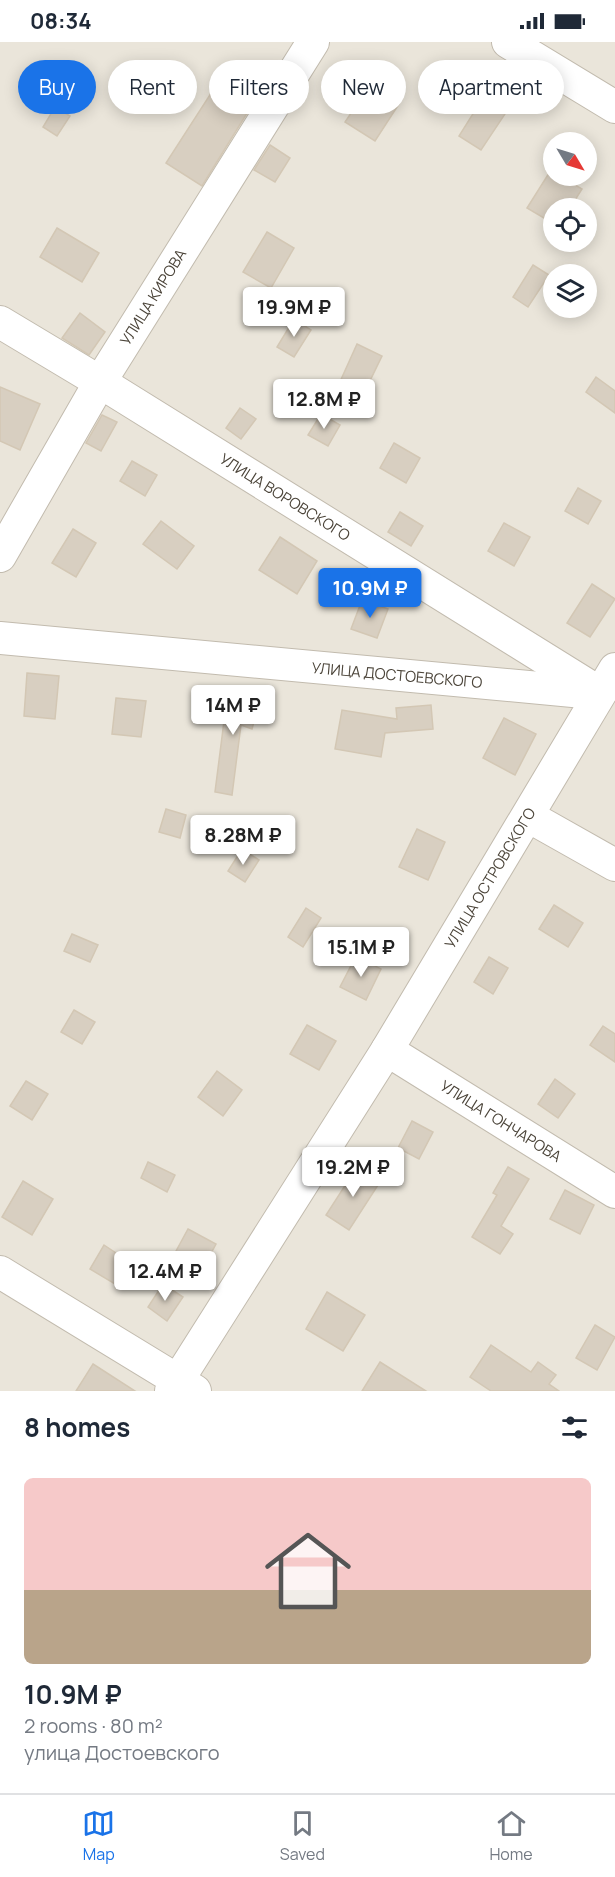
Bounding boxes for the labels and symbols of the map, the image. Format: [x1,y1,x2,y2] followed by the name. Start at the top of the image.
[543,132,597,186] north arrow
[115,244,191,349] street label: УЛИЦА КИРОВА
[239,287,349,338] pin: 19.9M ₽
[269,379,379,430] pin: 12.8M ₽
[216,448,354,546] street label: УЛИЦА ВОРОВСКОГО
[315,568,425,619] pin: 10.9M ₽
[311,657,483,693] street label: УЛИЦА ДОСТОЕВСКОГО
[191,685,275,736] pin: 14M ₽
[440,804,540,952] street label: УЛИЦА ОСТРОВСКОГО
[188,815,298,866] pin: 8.28M ₽
[306,927,416,978] pin: 15.1M ₽
[436,1075,566,1167] street label: УЛИЦА ГОНЧАРОВА
[298,1147,408,1198] pin: 19.2M ₽
[110,1251,220,1302] pin: 12.4M ₽

